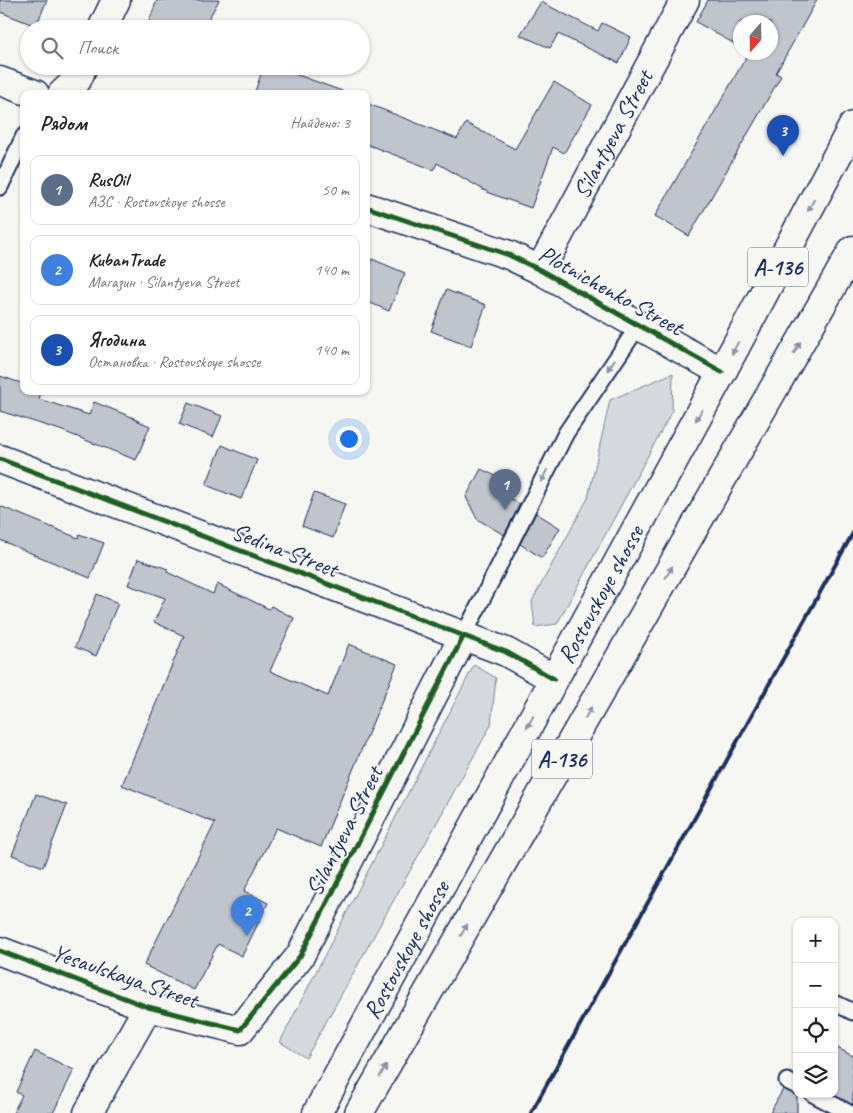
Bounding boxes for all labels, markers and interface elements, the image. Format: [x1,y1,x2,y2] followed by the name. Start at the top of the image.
[733,15,778,60] north arrow
[20,20,370,75] search box
[38,34,66,62] icon: search
[78,36,118,60] text: Поиск
[566,63,660,204] street label: Silantyeva Street
[40,110,87,136] text: Рядом
[290,113,350,133] text: Найдено: 3
[767,115,799,156] pin: 3
[88,168,128,192] text: RusOil
[53,180,61,200] text: 1
[322,180,349,200] text: 50 m
[88,192,225,212] text: АЗС · Rostovskoye shosse
[807,198,815,212] one-way arrow
[534,238,690,343] street label: Plotnichenko Street
[88,248,164,272] text: KubanTrade
[748,248,808,286] road number: А-136
[53,260,61,280] text: 2
[315,260,349,280] text: 140 m
[88,272,239,292] text: Магазин · Silantyeva Street
[88,328,145,352] text: Ягодина
[53,340,61,360] text: 3
[315,340,349,360] text: 140 m
[793,341,802,354] one-way arrow
[730,342,739,355] one-way arrow
[88,352,260,372] text: Остановка · Rostovskoye shosse
[606,359,616,372] one-way arrow
[695,407,703,422] one-way arrow
[336,426,362,452] your location
[489,469,521,510] pin: 1
[540,469,548,483] one-way arrow
[228,516,344,585] street label: Sedina Street
[551,518,651,669] street label: Rostovskoye shosse
[665,564,673,579] one-way arrow
[584,706,593,719] one-way arrow
[526,716,535,729] one-way arrow
[532,740,592,779] road number: А-136
[299,760,390,901] street label: Silantyeva Street
[356,874,457,1024] street label: Rostovskoye shosse
[231,895,263,936] pin: 2
[793,918,838,1098] map controls
[793,918,838,963] button: +
[460,922,468,937] one-way arrow
[48,937,204,1016] street label: Yesaulskaya Street
[793,963,838,1008] button: −
[793,1008,838,1053] button: locate
[793,1053,838,1098] button: layers
[379,1064,388,1077] one-way arrow

